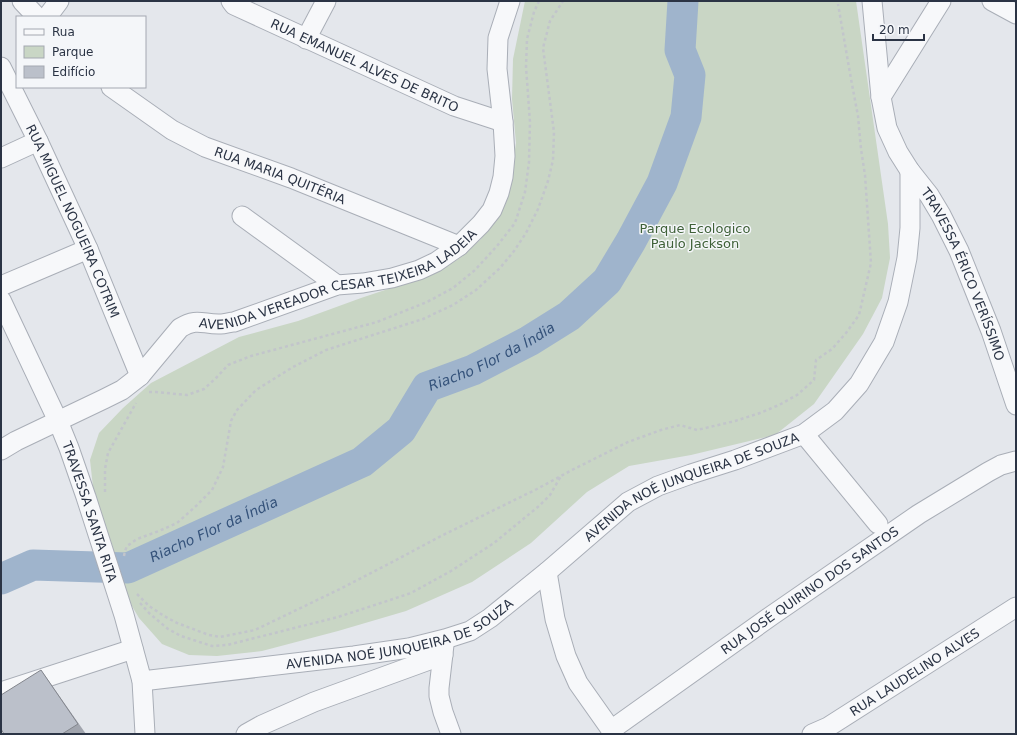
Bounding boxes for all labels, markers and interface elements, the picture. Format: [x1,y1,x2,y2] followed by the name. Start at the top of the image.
[16,16,146,88] legend
[268,16,461,115] street label: RUA EMANUEL ALVES DE BRITO
[873,16,924,42] scale bar
[879,23,910,37] text: 20 m
[52,25,75,39] text: Rua
[52,45,93,59] text: Parque
[52,65,95,79] text: Edifício
[23,122,122,320] street label: RUA MIGUEL NOGUEIRA COTRIM
[212,144,348,207] street label: RUA MARIA QUITÉRIA
[918,184,1007,363] street label: TRAVESSA ÉRICO VERÍSSIMO
[640,221,750,251] park label: Parque Ecologico Paulo Jackson
[198,226,480,332] street label: AVENIDA VEREADOR CESAR TEIXEIRA LADEIA
[426,319,558,394] water label: Riacho Flor da Índia
[581,430,801,545] street label: AVENIDA NOÉ JUNQUEIRA DE SOUZA
[59,438,120,584] street label: TRAVESSA SANTA RITA
[147,493,280,565] water label: Riacho Flor da Índia
[718,523,902,657] street label: RUA JOSÉ QUIRINO DOS SANTOS
[285,596,516,672] street label: AVENIDA NOÉ JUNQUEIRA DE SOUZA
[847,625,982,719] street label: RUA LAUDELINO ALVES

